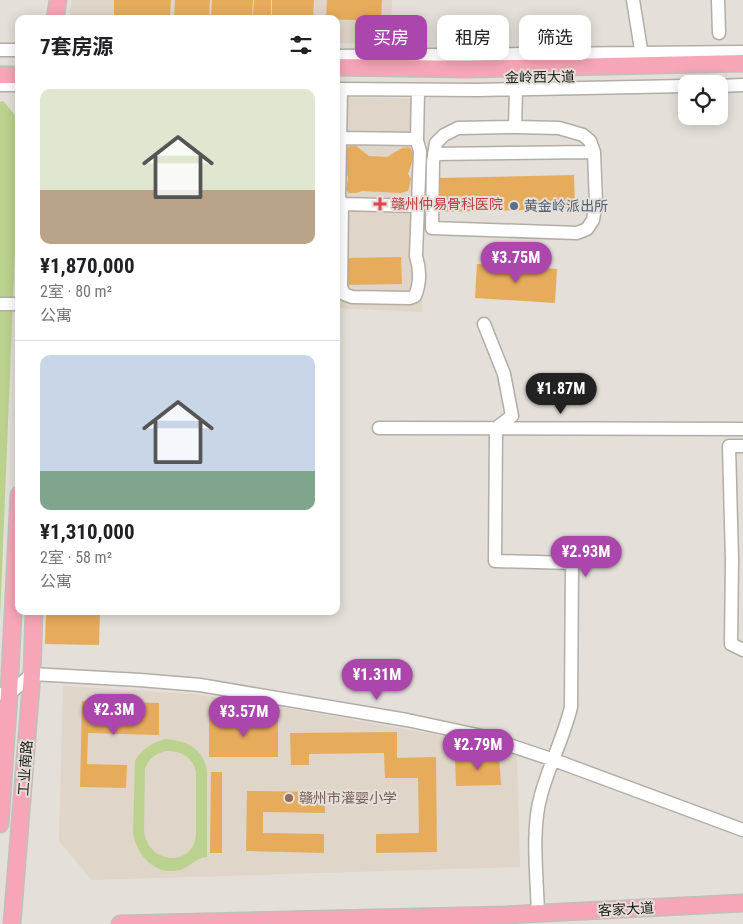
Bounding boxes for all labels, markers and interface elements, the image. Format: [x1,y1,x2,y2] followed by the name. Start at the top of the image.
[355,15,427,60] chip: 买房
[437,15,509,60] chip: 租房
[519,15,591,60] chip: 筛选
[287,31,315,59] icon: filters
[40,35,114,59] text: 7套房源
[505,68,575,86] street label: 金岭西大道
[678,75,728,125] map controls
[678,75,728,125] button: locate
[133,122,223,212] icon: home
[391,196,503,212] place label: 赣州仲易骨科医院
[373,197,387,211] marker: 赣州仲易骨科医院
[524,198,608,214] place label: 黄金岭派出所
[508,200,520,212] marker: 黄金岭派出所
[475,242,557,284] pin: ¥3.75M
[492,248,540,267] text: ¥3.75M
[40,254,135,278] text: ¥1,870,000
[40,282,112,301] text: 2室 · 80 m²
[40,306,72,325] text: 公寓
[520,372,602,415] pin: ¥1.87M
[537,379,585,398] text: ¥1.87M
[133,387,223,477] icon: home
[40,520,135,544] text: ¥1,310,000
[545,536,627,578] pin: ¥2.93M
[562,542,610,561] text: ¥2.93M
[40,548,112,567] text: 2室 · 58 m²
[40,572,72,591] text: 公寓
[336,658,418,701] pin: ¥1.31M
[353,665,401,684] text: ¥1.31M
[79,694,149,736] pin: ¥2.3M
[203,696,285,738] pin: ¥3.57M
[94,700,134,719] text: ¥2.3M
[220,702,268,721] text: ¥3.57M
[437,728,519,771] pin: ¥2.79M
[454,735,502,754] text: ¥2.79M
[15,740,35,796] street label: 工业南路
[299,790,397,806] place label: 赣州市灌婴小学
[283,792,295,804] marker: 赣州市灌婴小学
[598,900,654,918] street label: 客家大道

